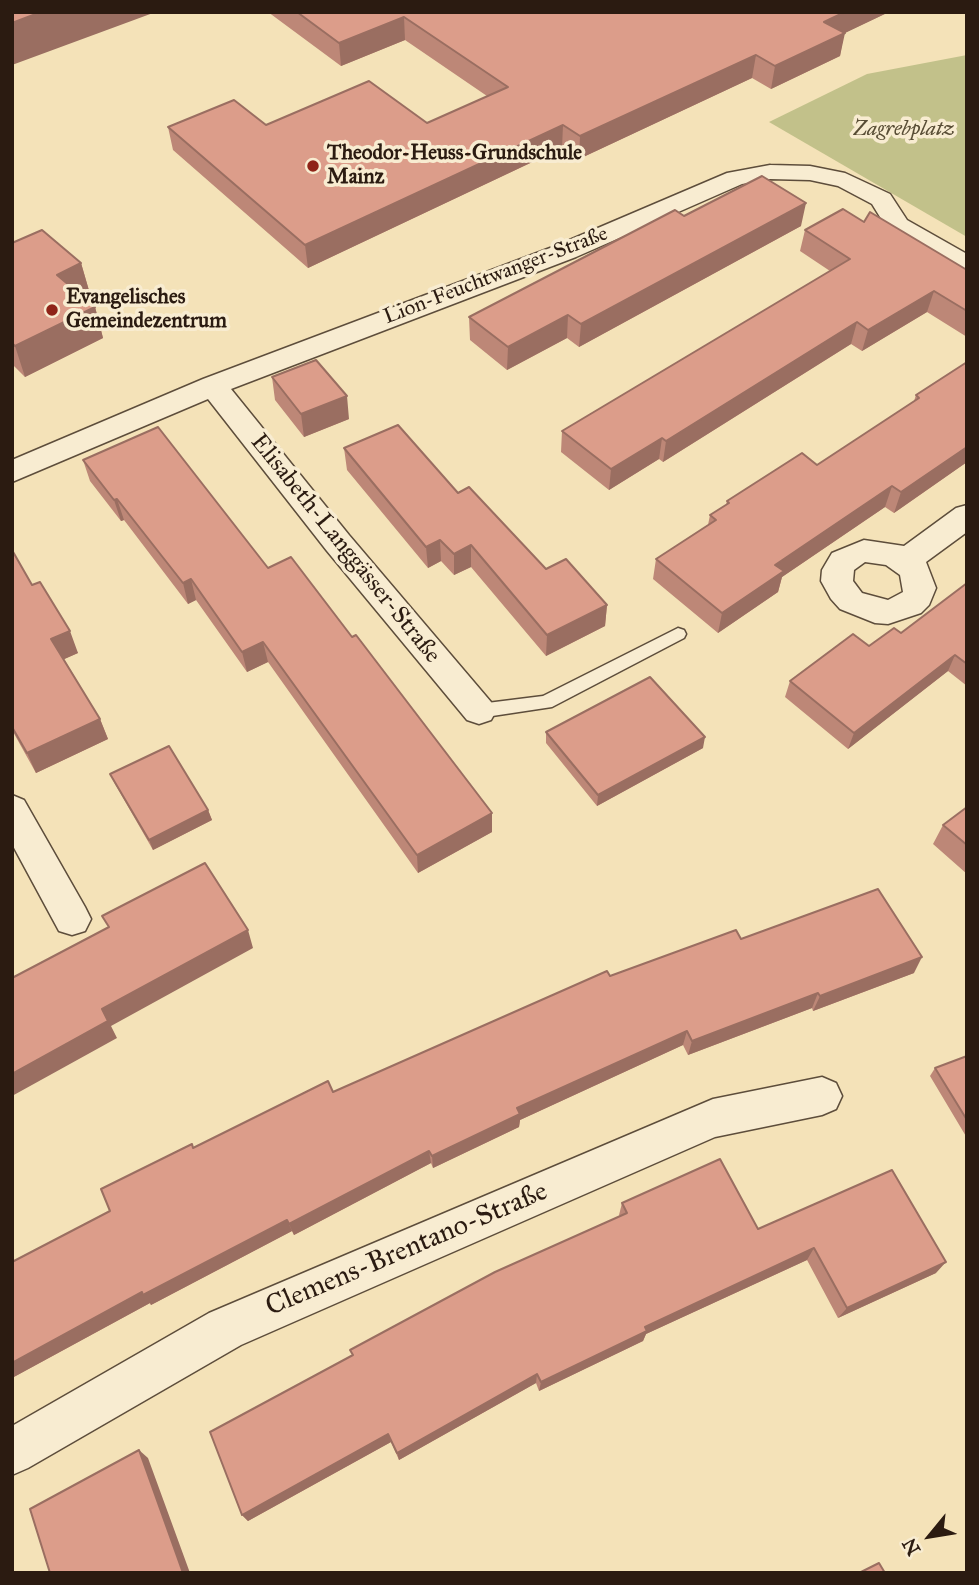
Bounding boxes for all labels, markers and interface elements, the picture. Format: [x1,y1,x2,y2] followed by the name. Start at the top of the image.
[853,117,955,143] park label: Zagrebplatz
[327,141,582,191] place label: Theodor-Heuss-Grundschule Mainz
[305,158,321,174] marker: Theodor-Heuss-Grundschule Mainz
[380,222,612,330] street label: Lion-Feuchtwanger-Straße
[66,285,227,335] place label: Evangelisches Gemeindezentrum
[44,302,60,318] marker: Evangelisches Gemeindezentrum
[244,429,446,669] street label: Elisabeth-Langgässer-Straße
[261,1175,553,1325] street label: Clemens-Brentano-Straße
[895,1501,965,1571] north arrow
[897,1534,925,1559] text: N

